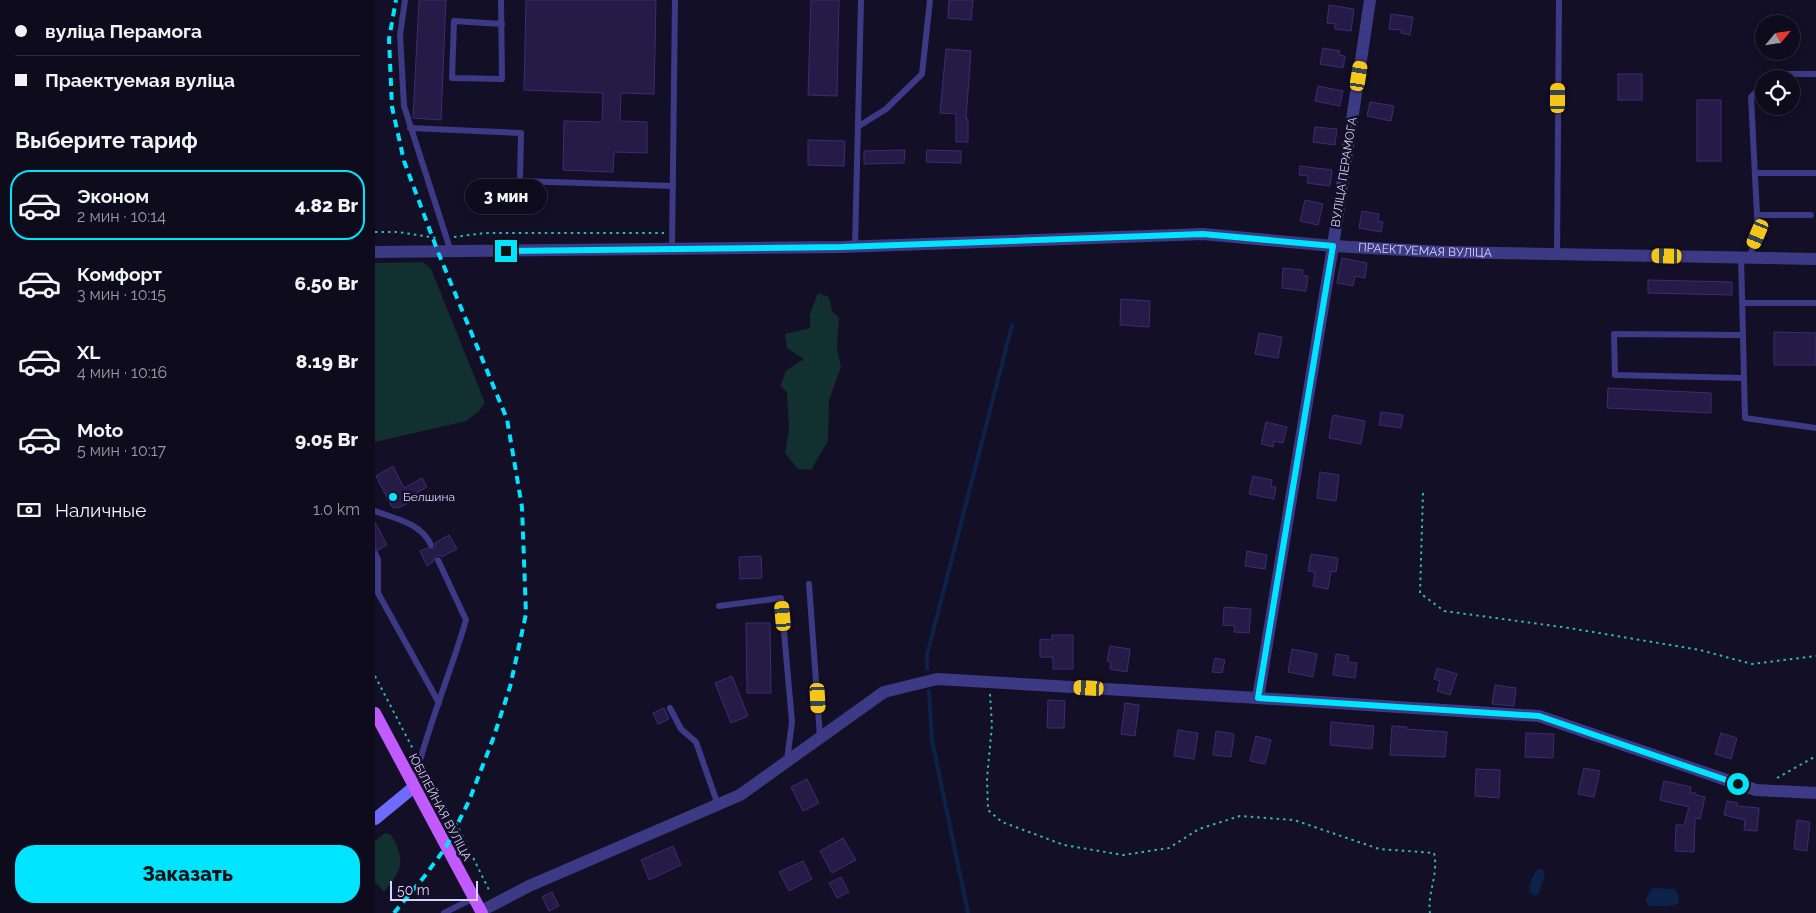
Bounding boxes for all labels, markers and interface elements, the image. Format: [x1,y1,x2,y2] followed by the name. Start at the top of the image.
[1755,15,1800,60] north arrow
[1755,15,1800,115] map controls
[45,20,202,42] text: вуліца Перамога
[1349,60,1368,92] car
[45,69,235,91] text: Праектуемая вуліца
[1755,70,1800,115] button: locate
[1550,83,1565,113] car
[1328,116,1360,228] street label: ВУЛІЦА ПЕРАМОГА
[15,127,198,153] text: Выберите тариф
[465,178,547,214] callout: 3 мин
[17,183,62,228] icon: car
[77,185,149,207] text: Эконом
[484,187,528,206] text: 3 мин
[295,194,358,216] text: 4.82 Br
[77,207,166,226] text: 2 мин · 10:14
[1745,217,1770,251] car
[495,240,517,262] route end
[1358,240,1492,260] street label: ПРАЕКТУЕМАЯ ВУЛІЦА
[1651,248,1682,264] car
[17,261,62,306] icon: car
[77,263,162,285] text: Комфорт
[295,272,358,294] text: 6.50 Br
[77,285,166,304] text: 3 мин · 10:15
[17,339,62,384] icon: car
[77,341,100,363] text: XL
[296,350,358,372] text: 8.19 Br
[77,363,167,382] text: 4 мин · 10:16
[17,417,62,462] icon: car
[77,419,123,441] text: Moto
[295,428,358,450] text: 9.05 Br
[77,441,166,460] text: 5 мин · 10:17
[403,490,455,504] place label: Белшина
[387,491,399,503] marker: Белшина
[15,496,43,524] icon: cash
[55,499,146,521] text: Наличные
[313,500,360,519] text: 1.0 km
[774,600,791,632] car
[1073,680,1104,696] car
[809,683,826,713] car
[406,751,474,863] street label: ЮБІЛЕЙНАЯ ВУЛІЦА
[1727,773,1749,795] route start
[15,845,360,903] button: Заказать
[390,878,477,901] scale bar
[397,882,430,898] text: 50 m

